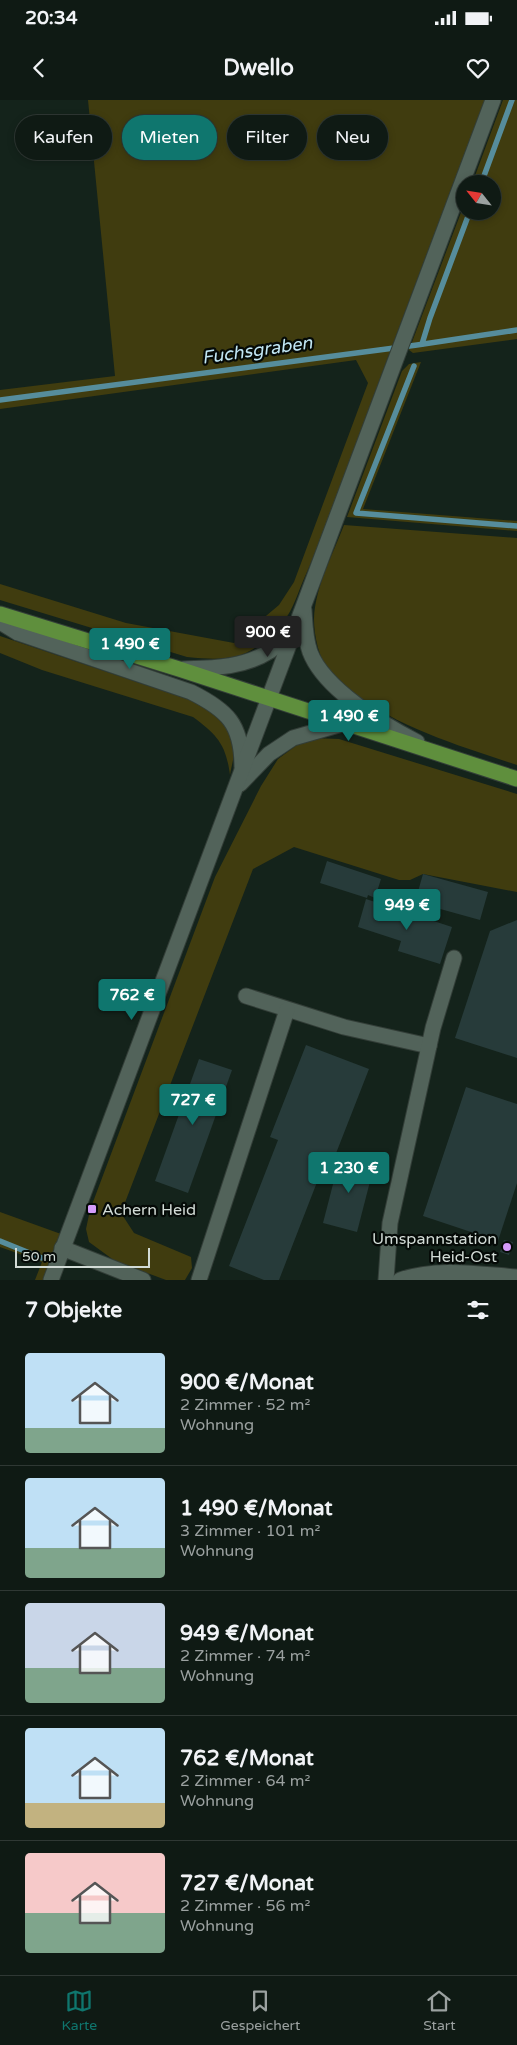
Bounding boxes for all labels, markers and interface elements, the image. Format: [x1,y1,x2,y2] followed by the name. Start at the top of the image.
[25,7,78,29] text: 20:34
[25,54,53,82] icon: back
[464,54,492,82] icon: heart
[223,55,294,81] text: Dwello
[15,115,112,160] chip: Kaufen
[122,115,217,160] chip: Mieten
[227,115,307,160] chip: Filter
[317,115,388,160] chip: Neu
[456,175,501,220] north arrow
[456,175,501,220] map controls
[200,331,315,369] water label: Fuchsgraben
[233,616,303,658] pin: 900 €
[245,622,291,642] text: 900 €
[84,628,176,670] pin: 1 490 €
[100,634,160,654] text: 1 490 €
[303,700,395,742] pin: 1 490 €
[319,706,379,726] text: 1 490 €
[372,888,442,931] pin: 949 €
[384,895,430,915] text: 949 €
[97,978,167,1021] pin: 762 €
[109,985,155,1005] text: 762 €
[158,1084,228,1126] pin: 727 €
[170,1090,216,1110] text: 727 €
[303,1152,395,1194] pin: 1 230 €
[319,1158,379,1178] text: 1 230 €
[102,1200,196,1220] place label: Achern Heid
[86,1203,98,1215] marker: Achern Heid
[372,1229,497,1267] place label: Umspannstation Heid-Ost
[501,1241,513,1253] marker: Umspannstation Heid-Ost
[15,1245,150,1268] scale bar
[22,1248,56,1265] text: 50 m
[464,1296,492,1324] icon: filters
[25,1298,122,1323] text: 7 Objekte
[180,1370,314,1395] text: 900 €/Monat
[65,1373,125,1433] icon: home
[180,1395,310,1415] text: 2 Zimmer · 52 m²
[180,1415,254,1435] text: Wohnung
[180,1496,332,1521] text: 1 490 €/Monat
[65,1498,125,1558] icon: home
[180,1521,320,1541] text: 3 Zimmer · 101 m²
[180,1541,254,1561] text: Wohnung
[180,1621,314,1646] text: 949 €/Monat
[65,1623,125,1683] icon: home
[180,1646,310,1666] text: 2 Zimmer · 74 m²
[180,1666,254,1686] text: Wohnung
[180,1746,314,1771] text: 762 €/Monat
[65,1748,125,1808] icon: home
[180,1771,310,1791] text: 2 Zimmer · 64 m²
[180,1791,254,1811] text: Wohnung
[180,1871,314,1896] text: 727 €/Monat
[65,1873,125,1933] icon: home
[180,1896,310,1916] text: 2 Zimmer · 56 m²
[180,1916,254,1936] text: Wohnung
[61,1987,97,2034] tab: Karte
[220,1987,300,2034] tab: Gespeichert
[423,1987,456,2034] tab: Start

